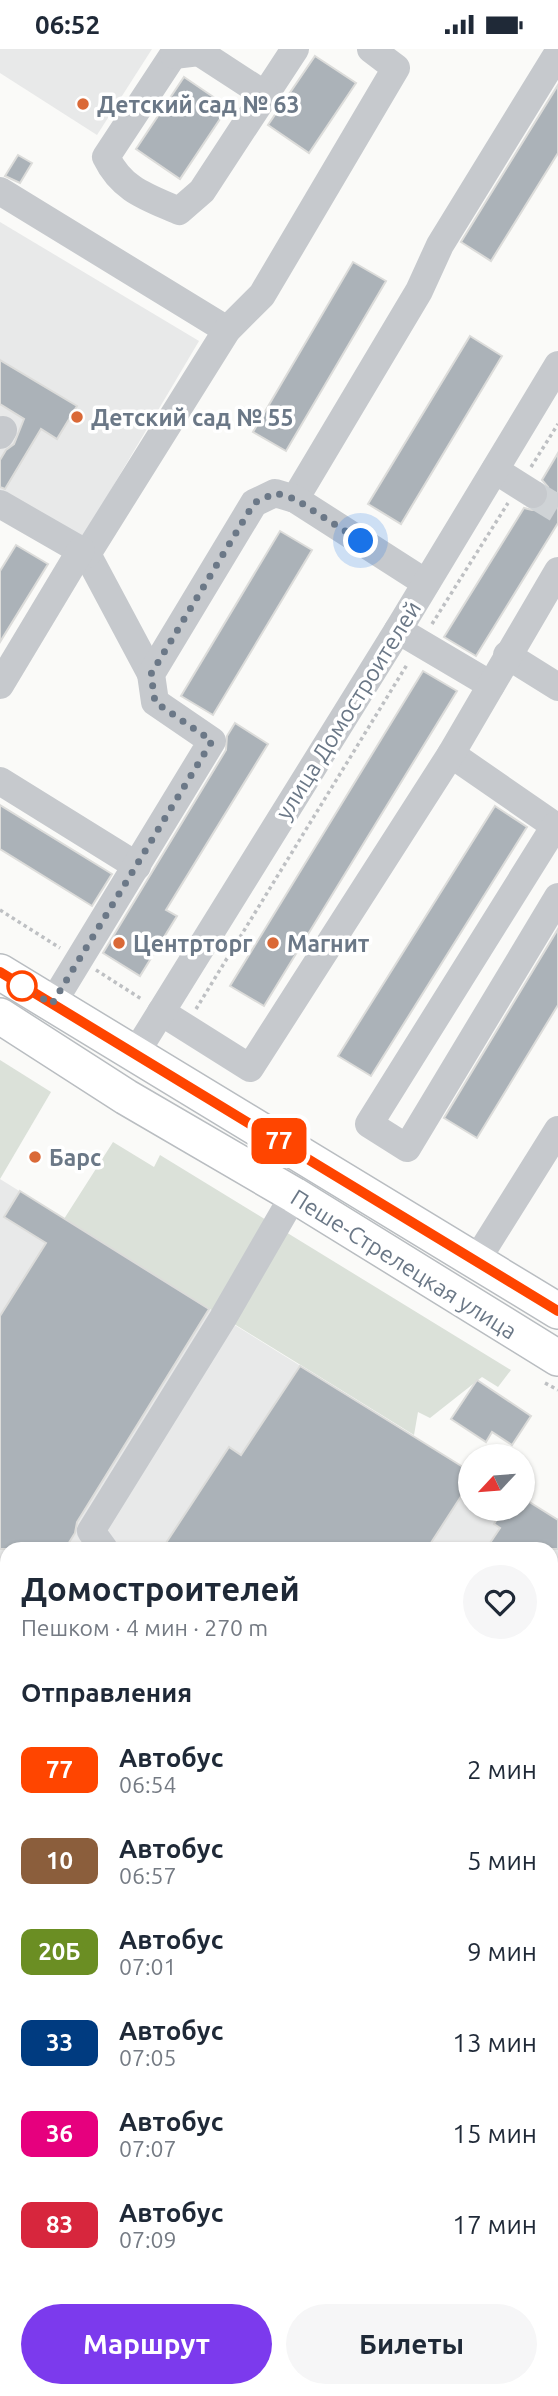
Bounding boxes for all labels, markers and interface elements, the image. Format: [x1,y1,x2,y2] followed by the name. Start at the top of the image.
[35,10,100,39] text: 06:52
[97,92,299,117] place label: Детский сад № 63
[75,96,91,112] marker: Детский сад № 63
[91,405,293,430] place label: Детский сад № 55
[69,409,85,425] marker: Детский сад № 55
[343,523,378,558] your location
[271,596,425,824] street label: улица Домостроителей
[133,931,252,956] place label: Центрторг
[287,931,370,956] place label: Магнит
[111,935,127,951] marker: Центрторг
[265,935,281,951] marker: Магнит
[7,971,37,1001] unlabelled marker
[247,1118,310,1164] line badge: 77
[265,1127,293,1154] text: 77
[49,1145,101,1170] place label: Барс
[27,1149,43,1165] marker: Барс
[287,1184,521,1344] street label: Пеше-Стрелецкая улица
[458,1444,536,1521] north arrow
[458,1444,535,1521] map controls
[463,1565,537,1639] button: heart
[21,1570,300,1607] text: Домостроителей
[21,1615,268,1640] text: Пешком · 4 мин · 270 m
[21,1678,192,1707] text: Отправления
[119,1743,223,1772] text: Автобус
[467,1755,537,1784] text: 2 мин
[46,1756,73,1783] text: 77
[119,1772,177,1797] text: 06:54
[119,1834,223,1863] text: Автобус
[467,1846,537,1875] text: 5 мин
[46,1847,73,1874] text: 10
[119,1863,177,1888] text: 06:57
[119,1925,223,1954] text: Автобус
[467,1937,537,1966] text: 9 мин
[38,1938,81,1965] text: 20Б
[119,1954,177,1979] text: 07:01
[119,2016,223,2045] text: Автобус
[452,2028,537,2057] text: 13 мин
[46,2029,73,2056] text: 33
[119,2045,177,2070] text: 07:05
[119,2107,223,2136] text: Автобус
[452,2119,537,2148] text: 15 мин
[46,2120,73,2147] text: 36
[119,2136,177,2161] text: 07:07
[119,2198,223,2227] text: Автобус
[452,2210,537,2239] text: 17 мин
[46,2211,73,2238] text: 83
[119,2227,177,2252] text: 07:09
[21,2304,272,2384] button: Маршрут
[286,2304,537,2384] button: Билеты

